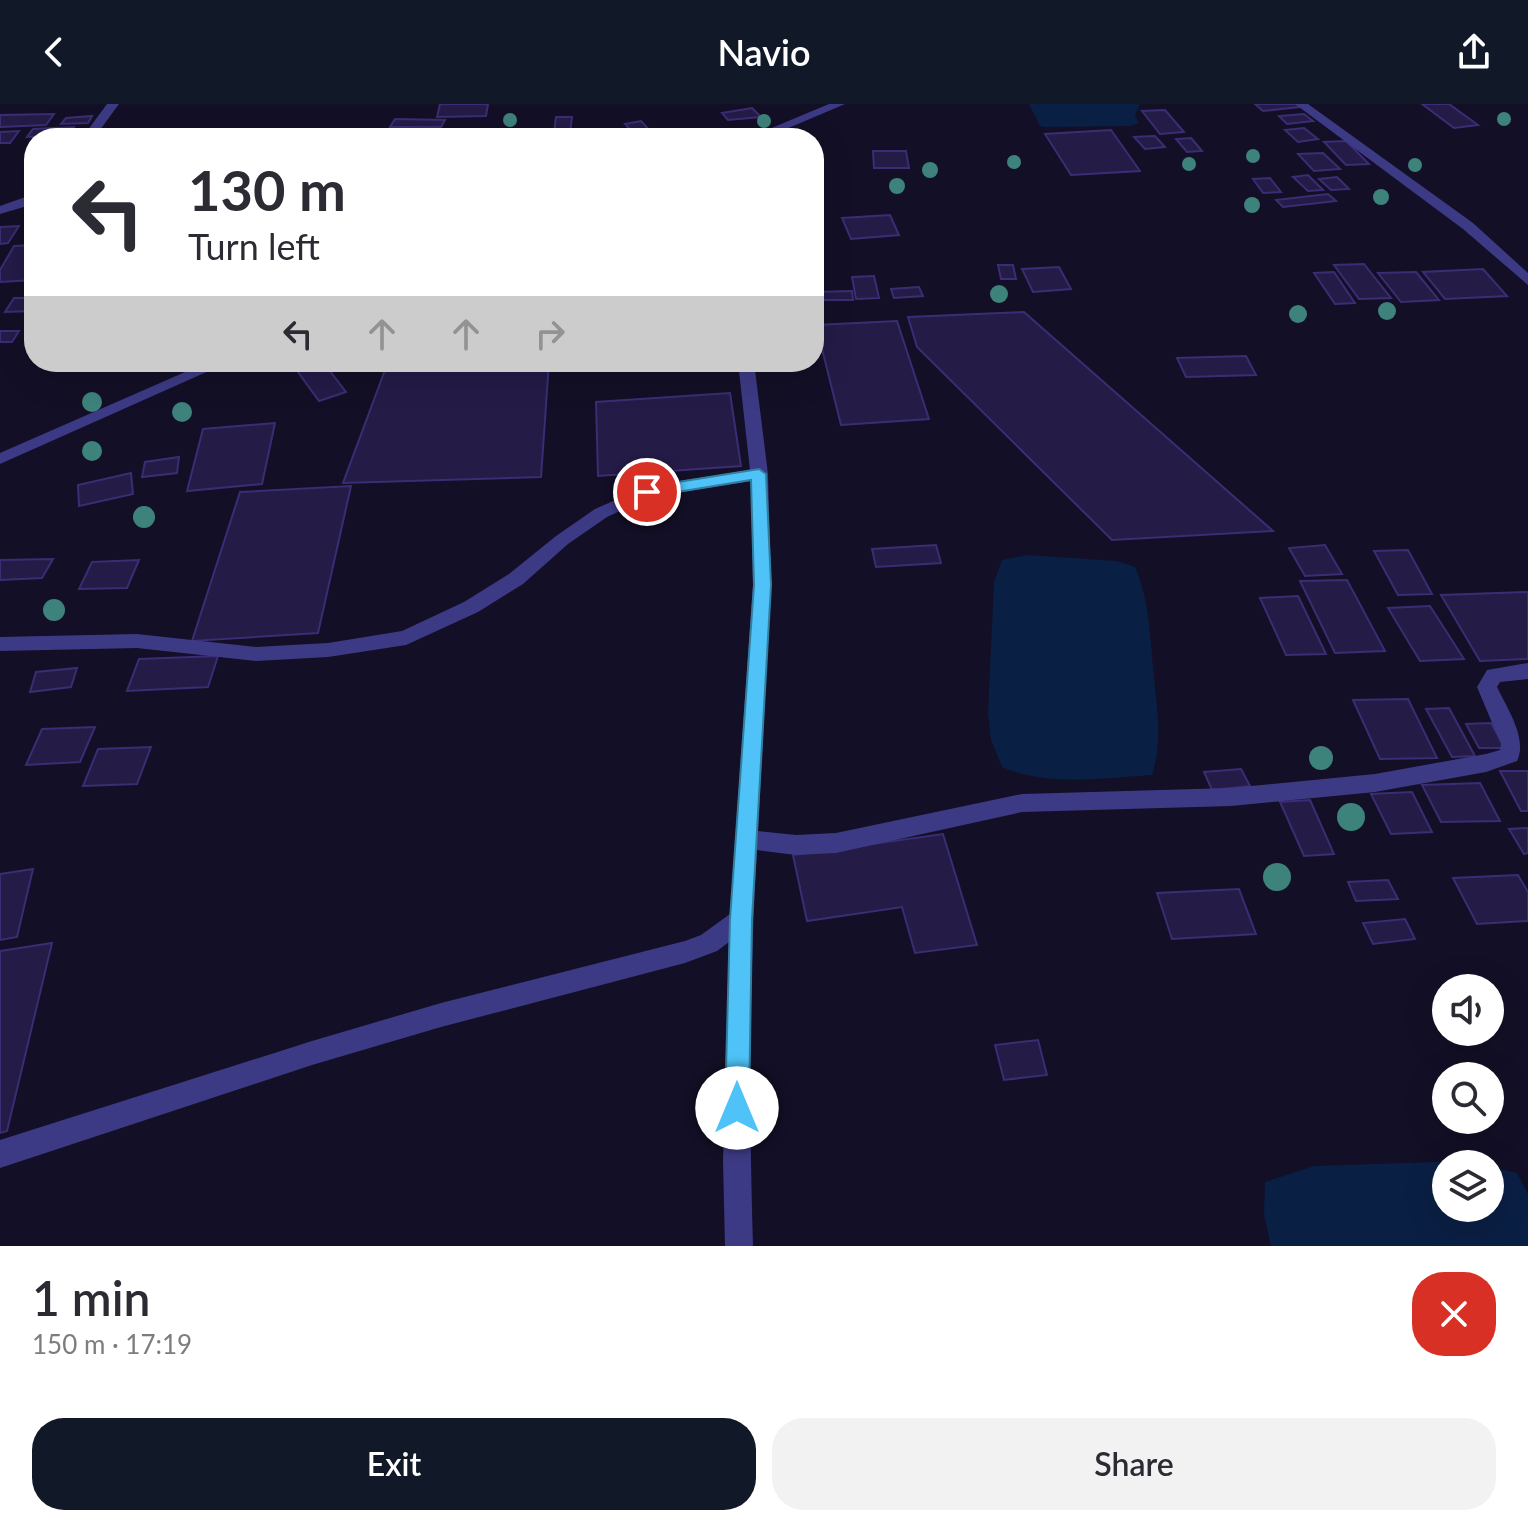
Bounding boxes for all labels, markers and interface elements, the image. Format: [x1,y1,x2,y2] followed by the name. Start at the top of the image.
[32,30,76,74] icon: back
[717,30,811,74] text: Navio
[1452,30,1496,74] icon: share
[188,156,346,223] text: 130 m
[56,160,160,264] icon: left
[188,224,320,268] text: Turn left
[276,312,320,356] icon: left
[360,312,404,356] icon: ahead
[444,312,488,356] icon: ahead
[528,312,572,356] icon: right
[613,458,681,526] pin
[625,470,669,514] icon: arrive
[1432,974,1504,1222] map controls
[1432,974,1504,1046] button: sound
[1432,1062,1504,1134] button: search
[695,1066,779,1150] position arrow
[1432,1150,1504,1222] button: layers
[32,1269,150,1326] text: 1 min
[1412,1272,1496,1356] button: close
[32,1328,192,1360] text: 150 m · 17:19
[32,1418,756,1510] button: Exit
[772,1418,1496,1510] button: Share

